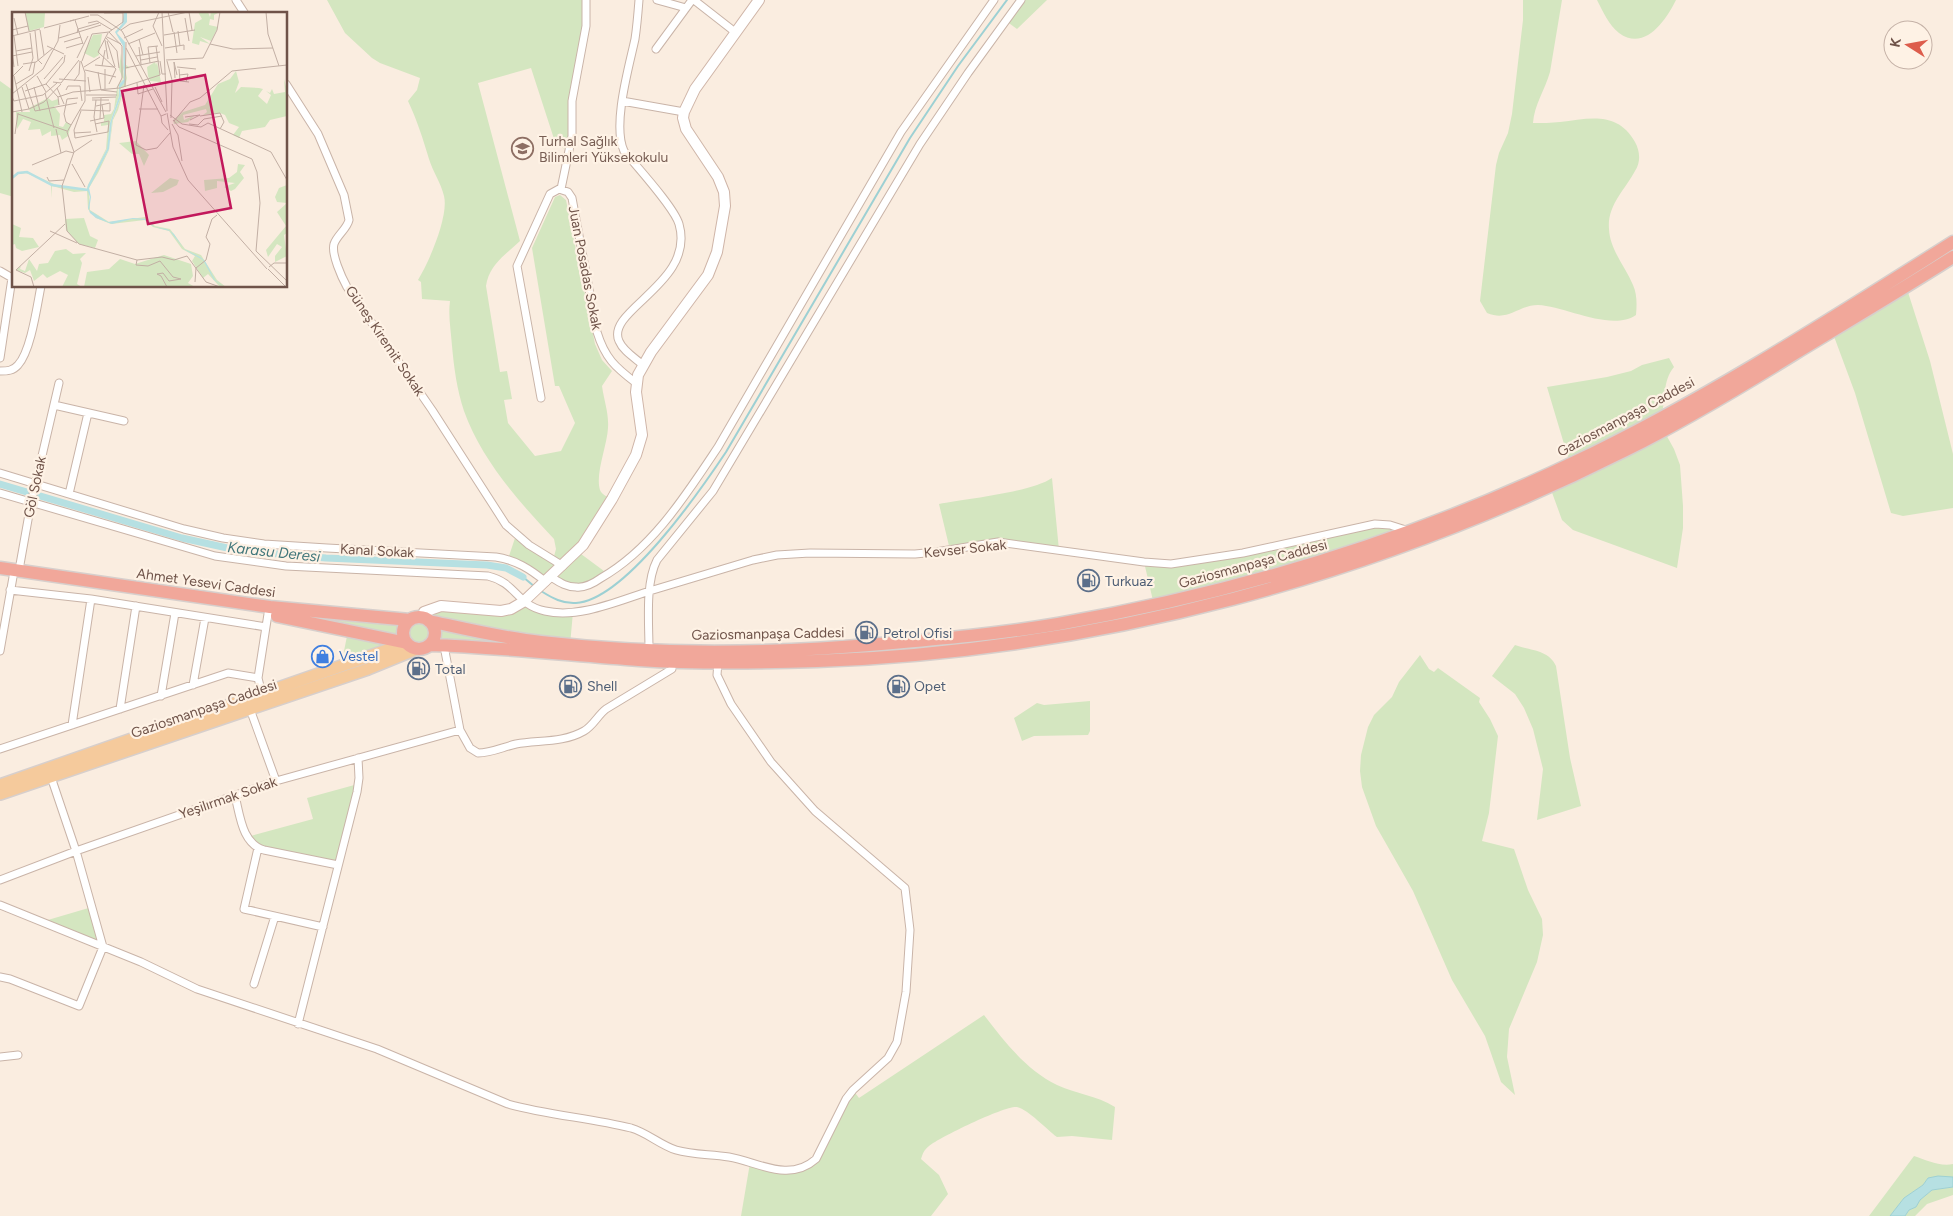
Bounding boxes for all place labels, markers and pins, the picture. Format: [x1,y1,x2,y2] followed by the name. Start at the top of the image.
[539,133,668,166] place label: Turhal Sağlık Bilimleri Yüksekokulu
[511,137,535,161] school or university icon: Turhal Sağlık Bilimleri Yüksekokulu
[1077,569,1101,593] fuel station icon: Turkuaz
[1105,573,1153,590] place label: Turkuaz
[855,621,879,645] fuel station icon: Petrol Ofisi
[883,625,952,642] place label: Petrol Ofisi
[311,644,335,668] shop icon: Vestel
[339,648,378,665] place label: Vestel
[407,657,431,681] fuel station icon: Total
[435,661,465,678] place label: Total
[559,674,583,698] fuel station icon: Shell
[886,674,910,698] fuel station icon: Opet
[587,678,617,695] place label: Shell
[914,678,946,695] place label: Opet

